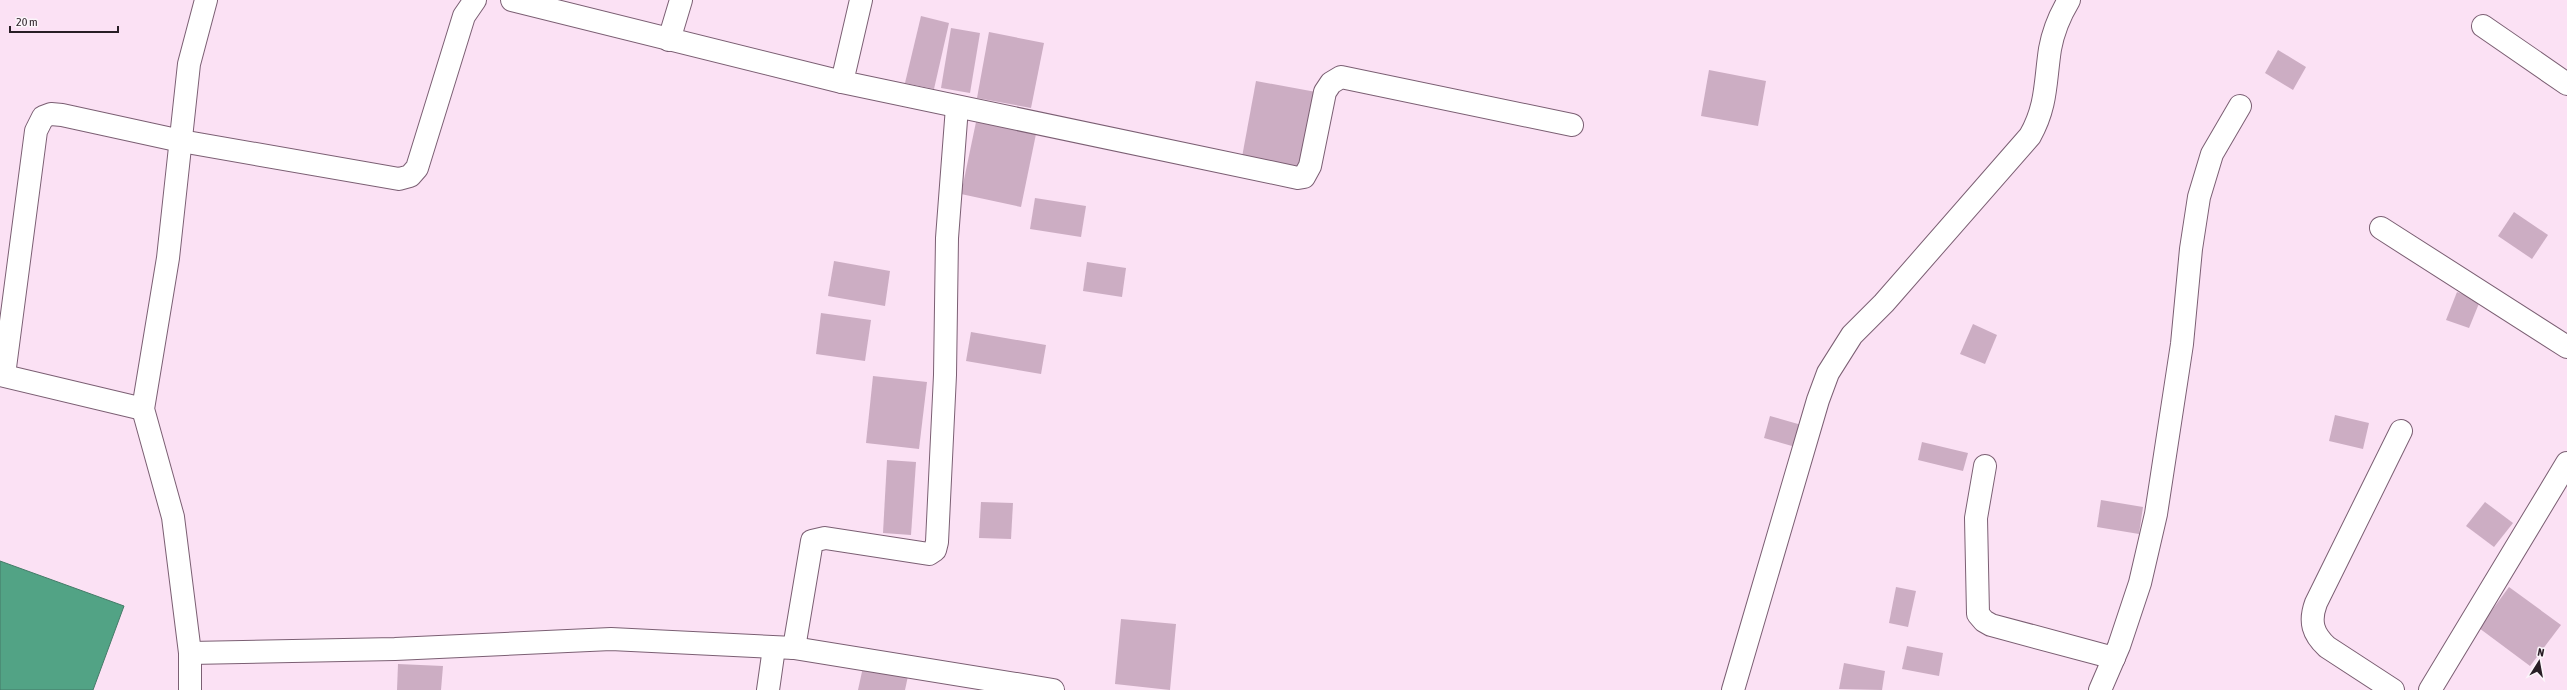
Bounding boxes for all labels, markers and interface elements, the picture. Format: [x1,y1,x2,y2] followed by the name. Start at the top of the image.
[10,8,118,34] scale bar
[16,15,38,29] text: 20 m
[2519,642,2559,682] north arrow
[2537,646,2545,659] text: N

